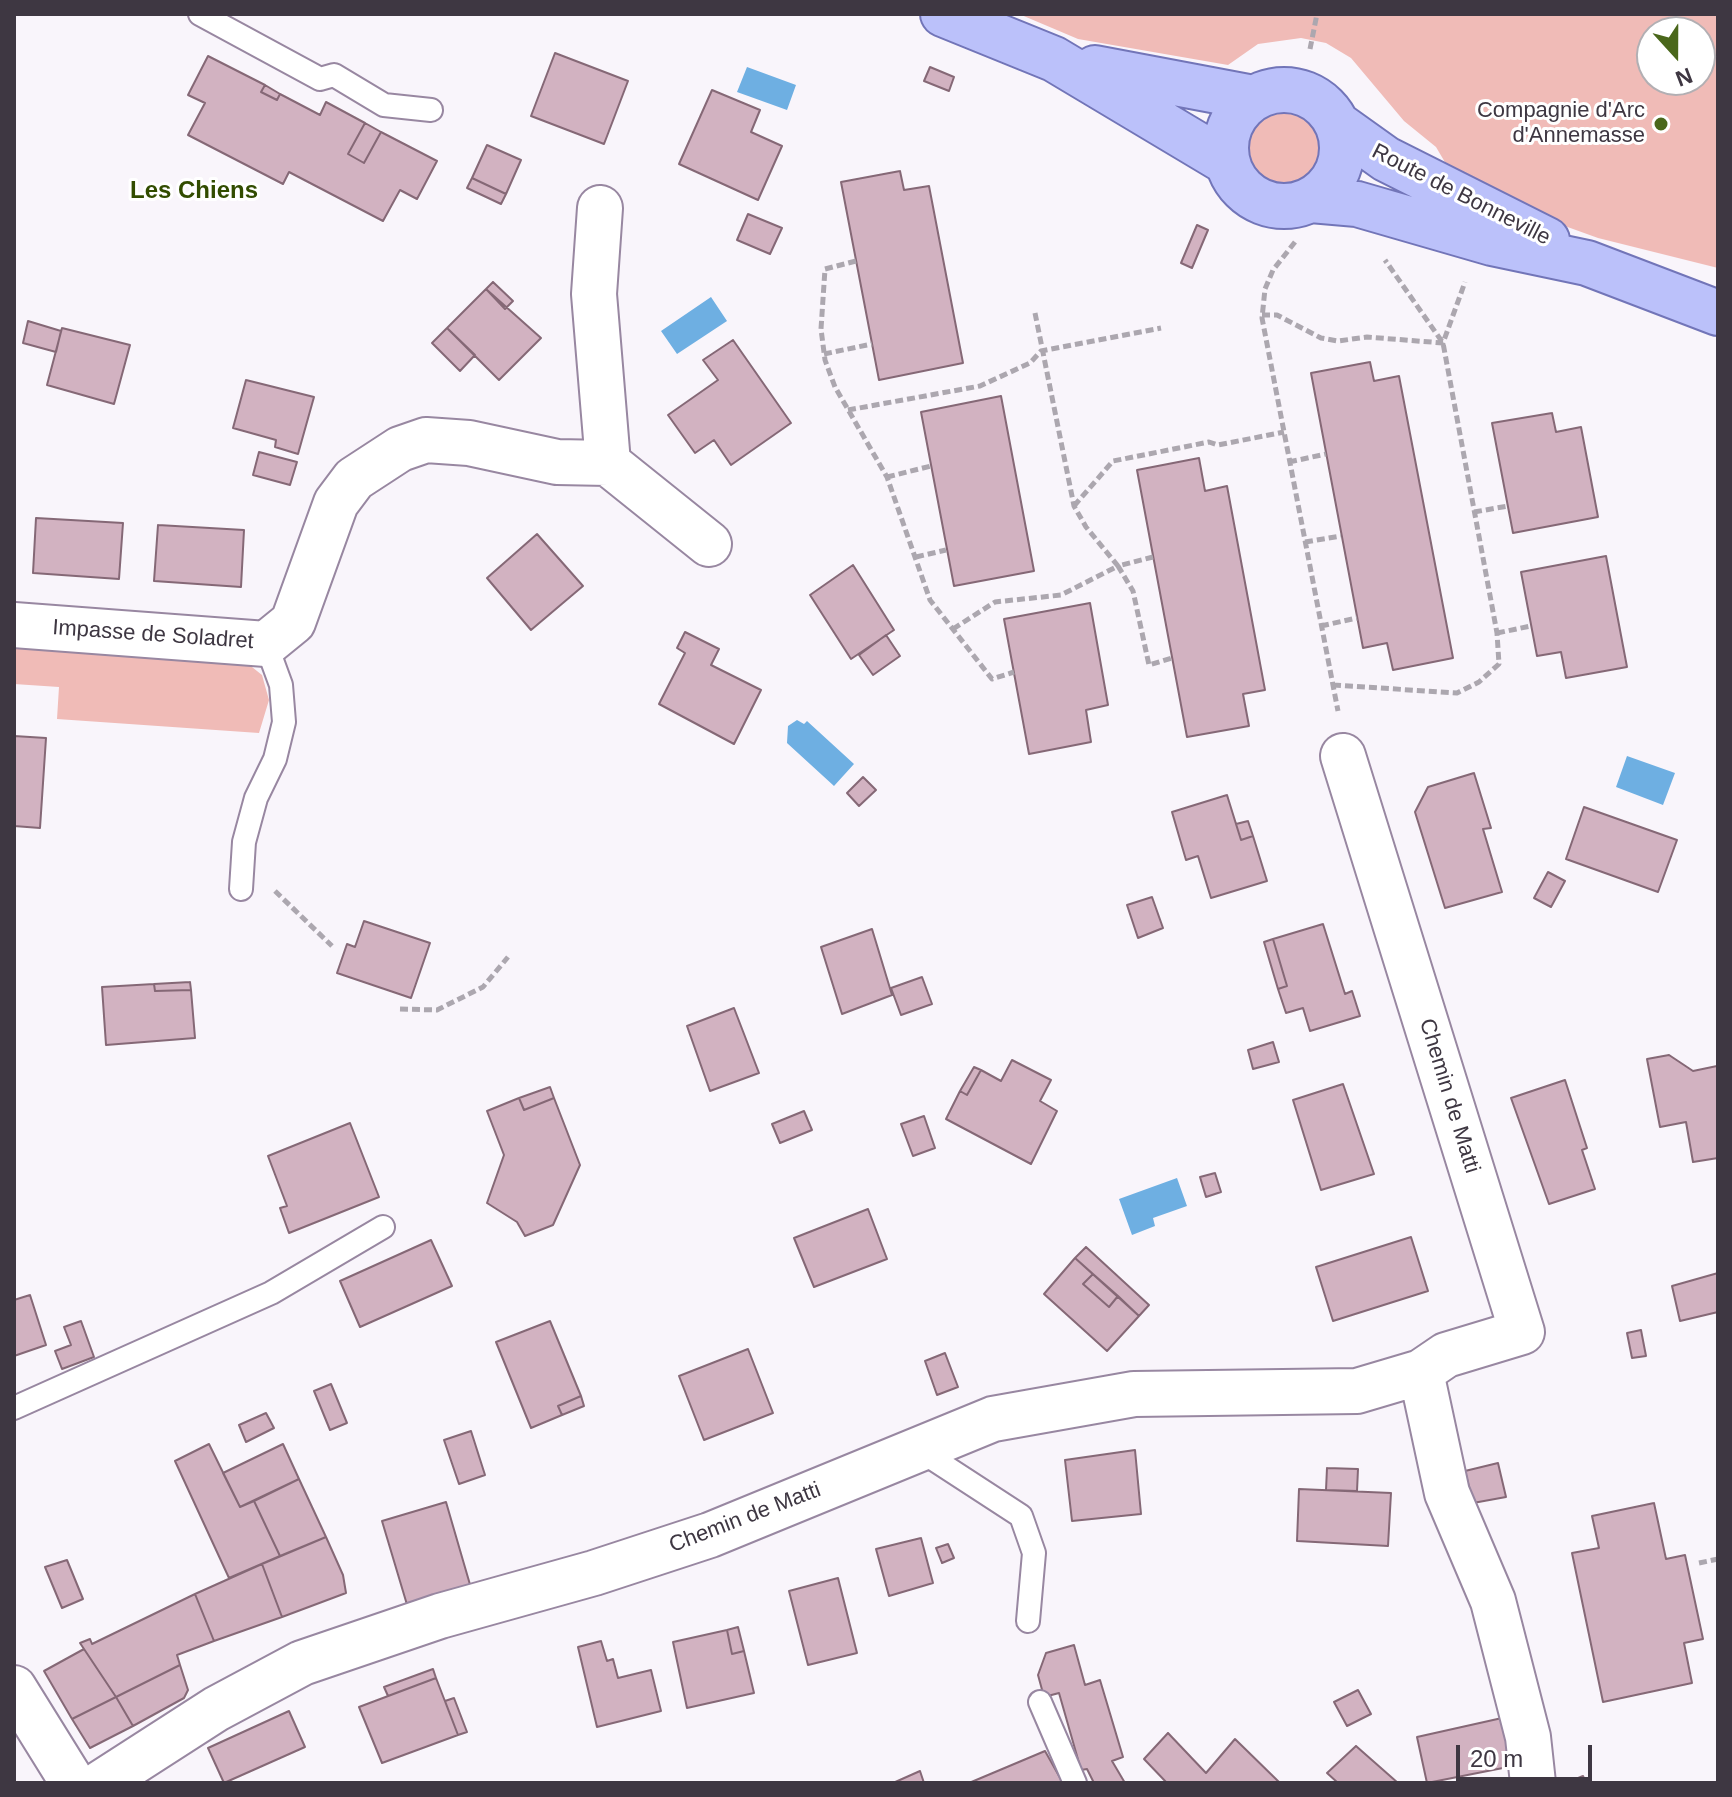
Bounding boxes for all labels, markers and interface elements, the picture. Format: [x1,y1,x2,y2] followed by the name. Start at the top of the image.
[1636,16,1716,96] north arrow
[1672,62,1696,92] text: N
[1477,98,1645,150] place label: Compagnie d'Arc d'Annemasse
[1652,115,1670,133] marker: Compagnie d'Arc d'Annemasse
[1367,139,1555,251] street label: Route de Bonneville
[130,177,258,205] district label: Les Chiens
[51,615,255,655] street label: Impasse de Soladret
[1413,1016,1485,1176] street label: Chemin de Matti
[666,1477,824,1559] street label: Chemin de Matti
[1460,1729,1596,1779] scale bar
[1470,1745,1523,1772] text: 20 m

